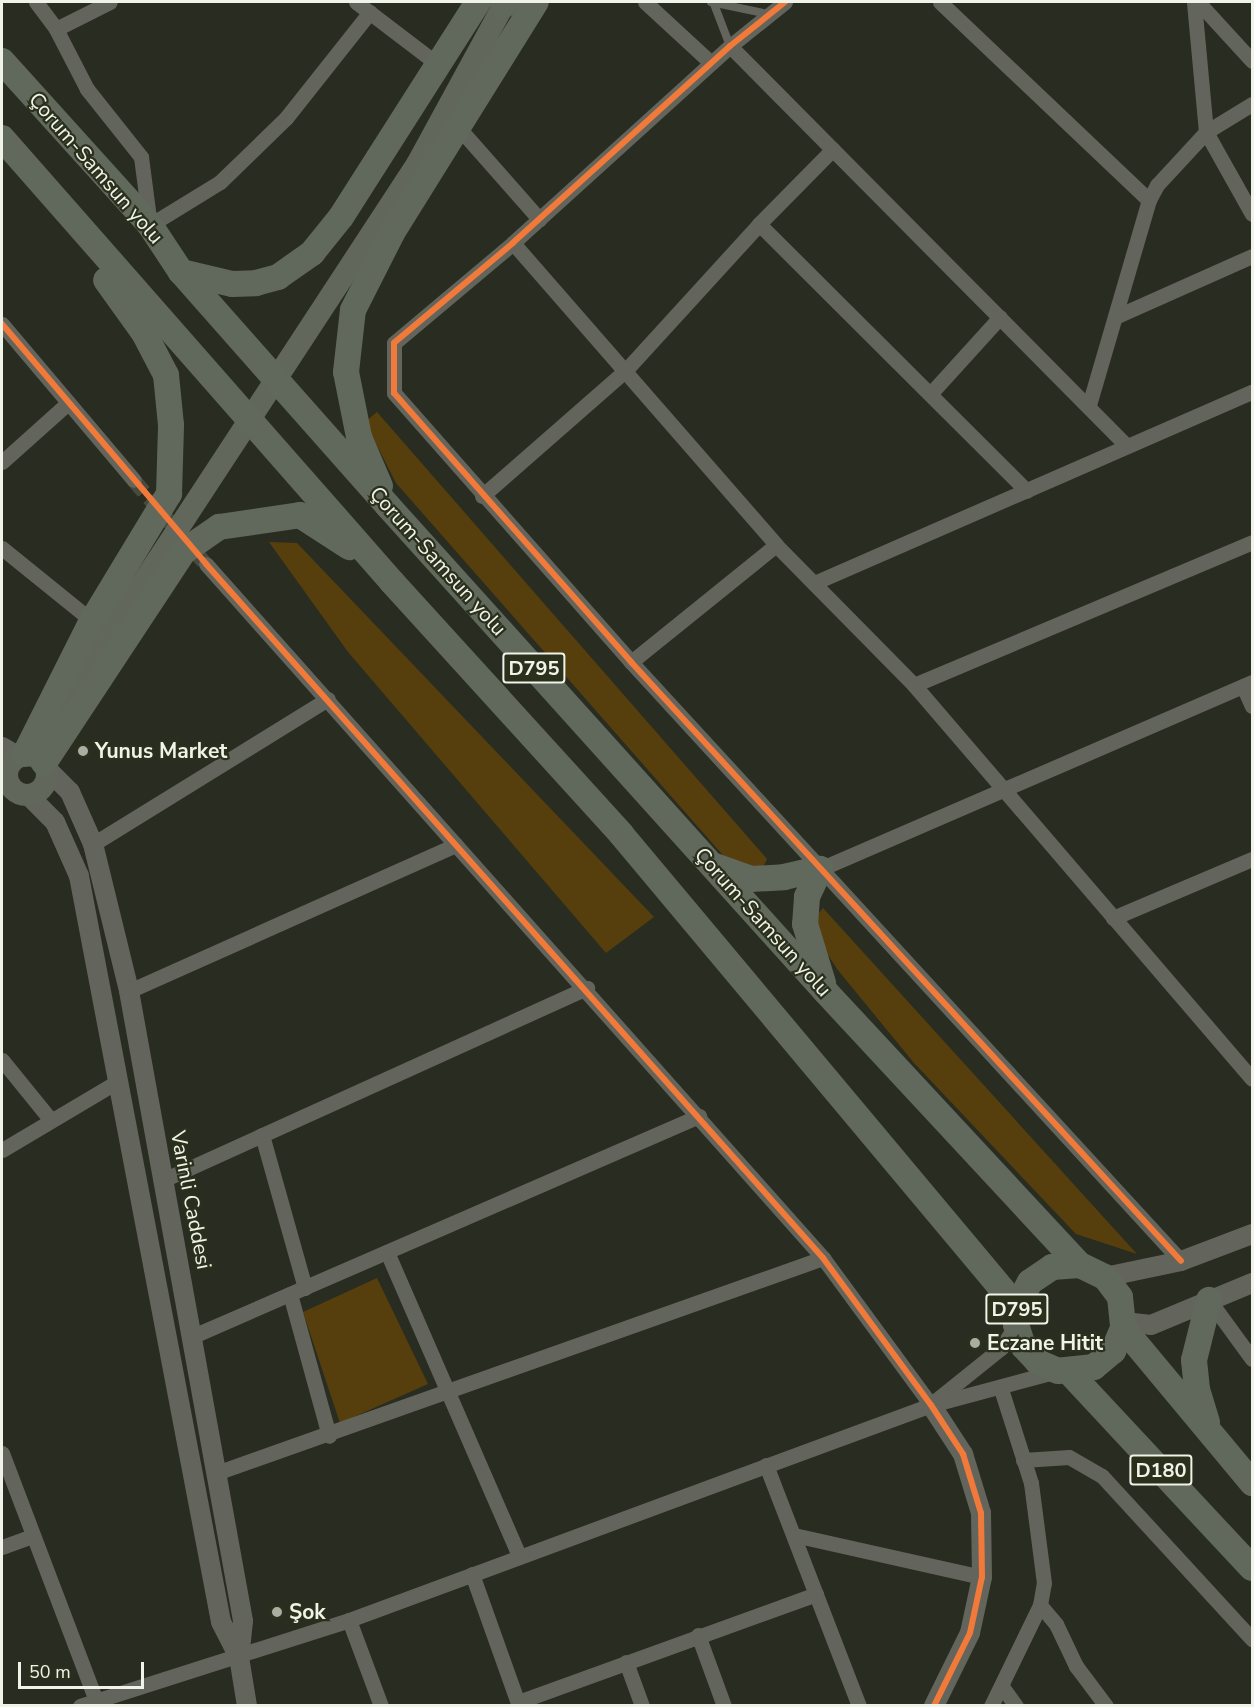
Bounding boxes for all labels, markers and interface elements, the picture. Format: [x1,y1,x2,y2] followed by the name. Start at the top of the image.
[23,87,169,249] street label: Çorum-Samsun yolu
[364,481,512,641] street label: Çorum-Samsun yolu
[501,651,567,685] road number: D795
[95,738,227,764] place label: Yunus Market
[76,744,90,758] marker: Yunus Market
[689,842,837,1002] street label: Çorum-Samsun yolu
[165,1129,217,1271] street label: Varinli Caddesi
[984,1292,1050,1326] road number: D795
[987,1330,1103,1356] place label: Eczane Hitit
[968,1336,982,1350] marker: Eczane Hitit
[1128,1453,1194,1487] road number: D180
[289,1599,326,1625] place label: Şok
[270,1605,284,1619] marker: Şok
[21,1650,147,1688] scale bar
[29,1660,71,1684] text: 50 m

